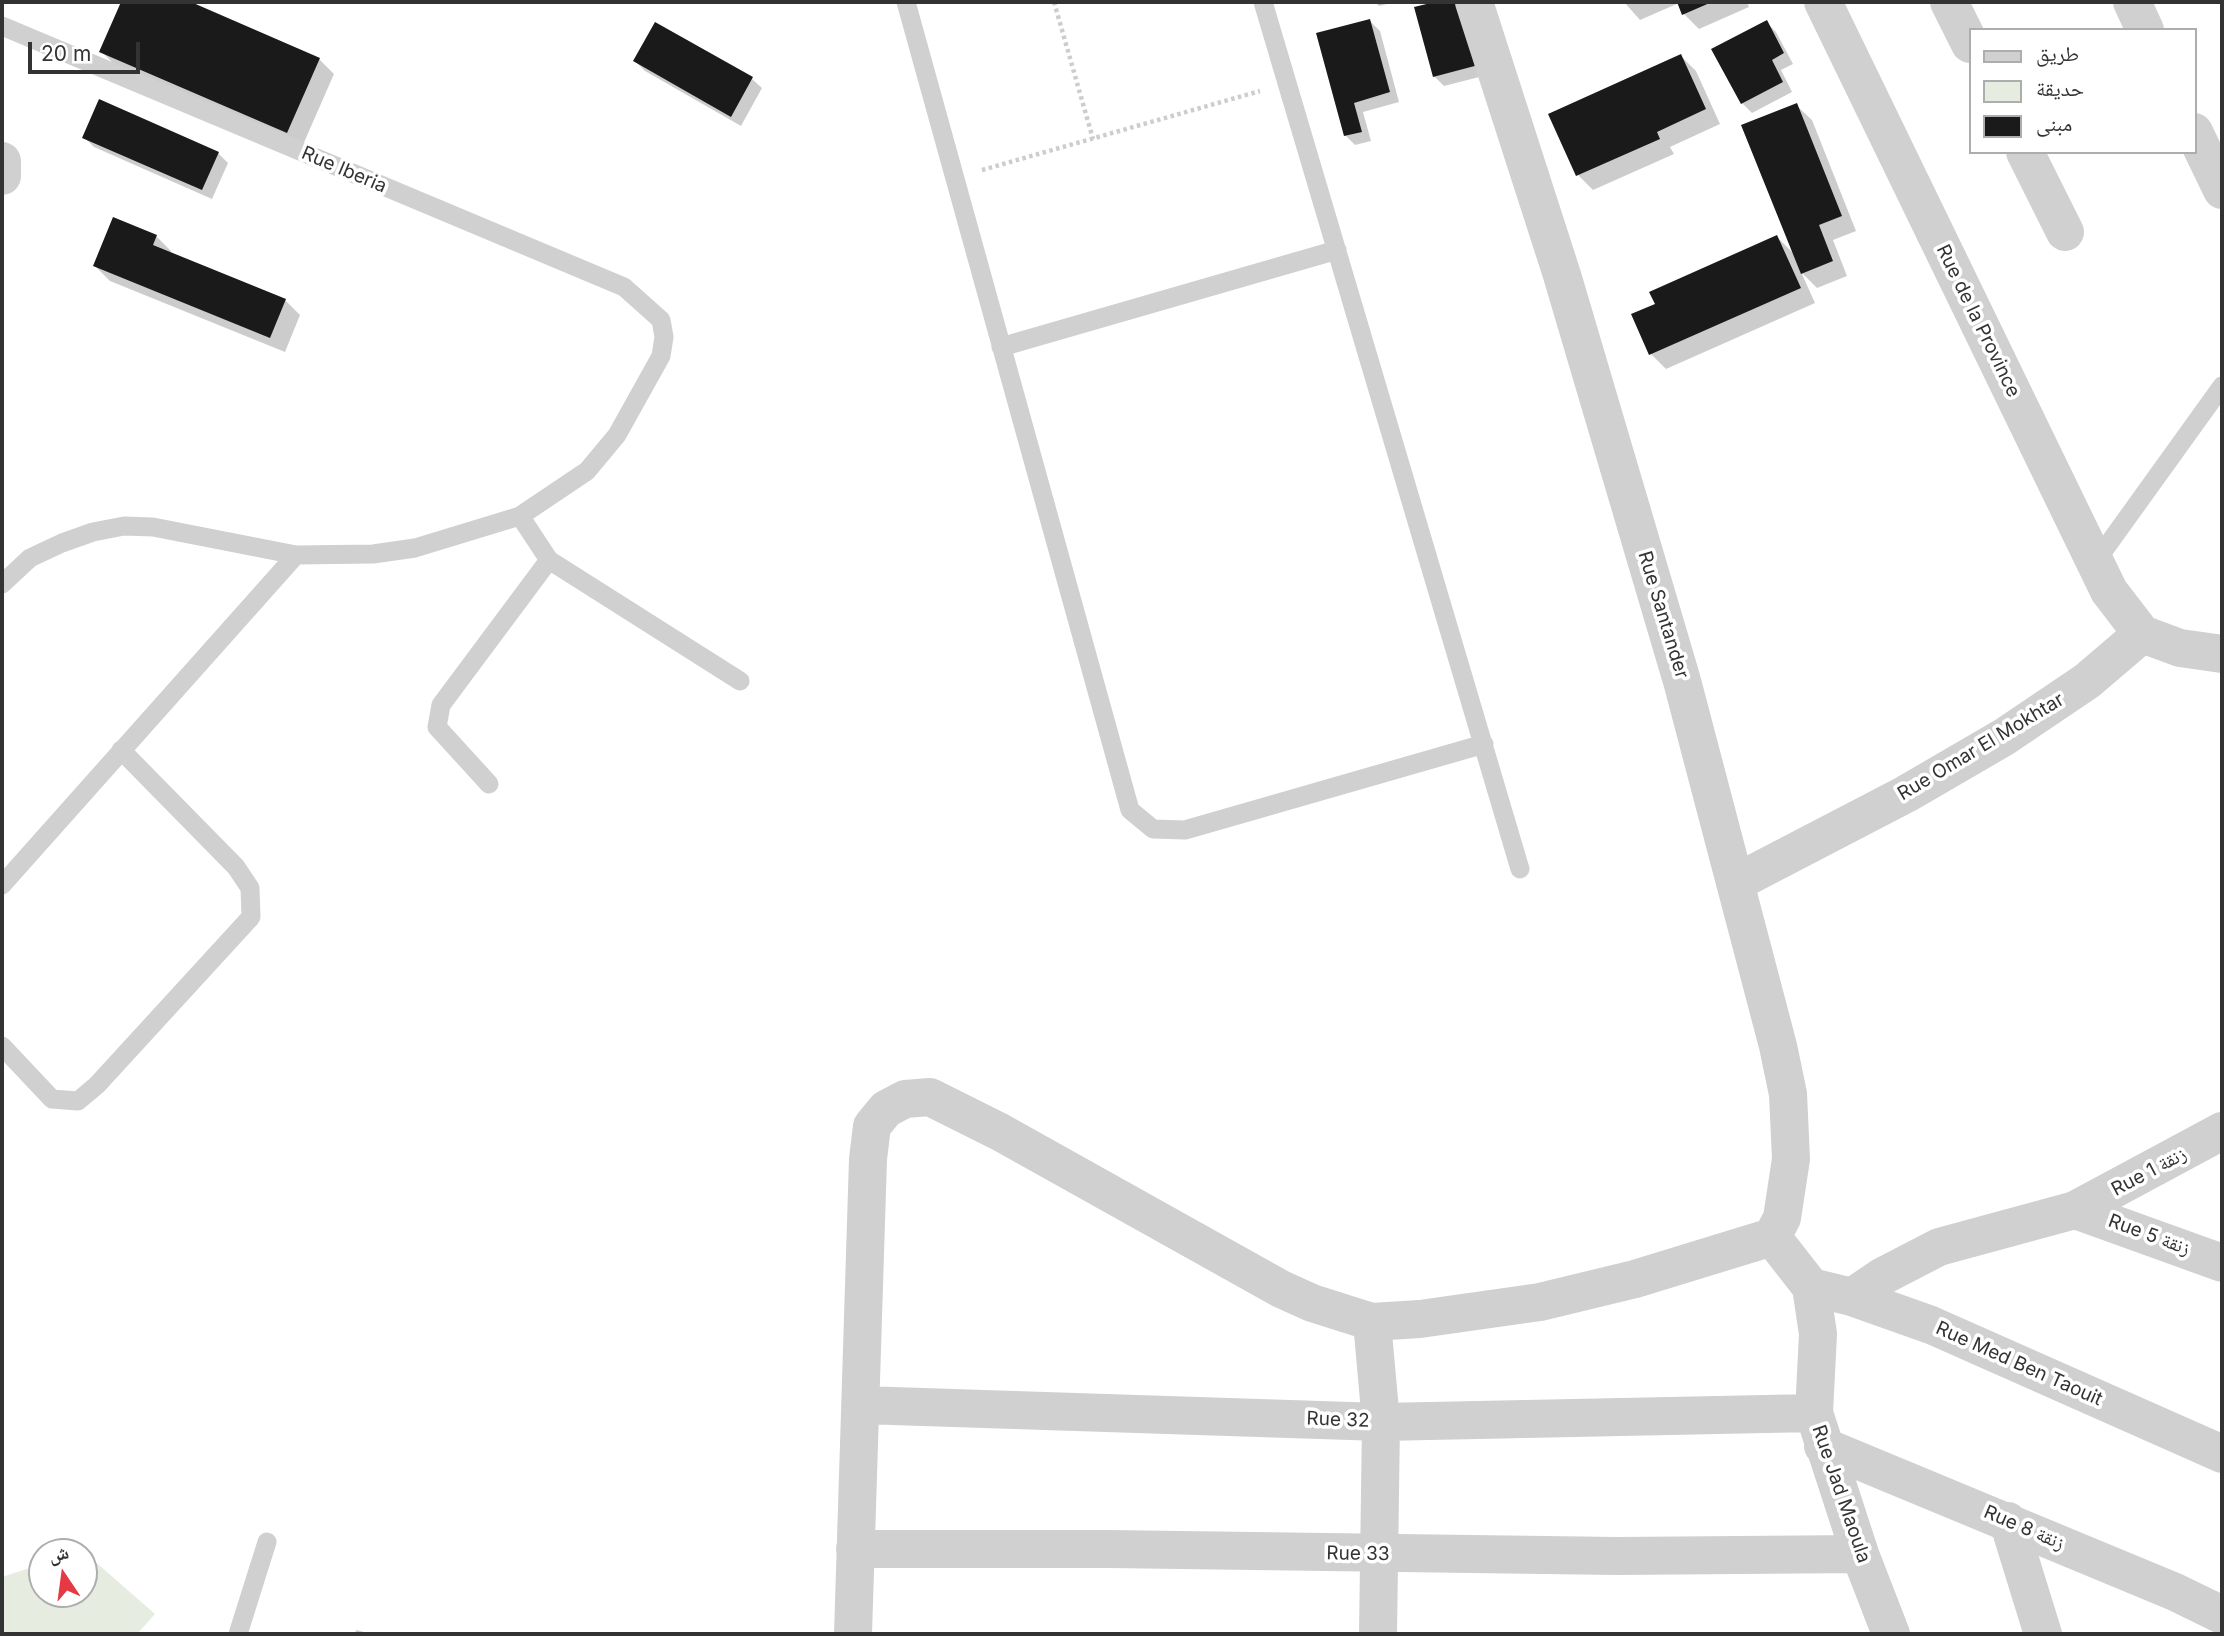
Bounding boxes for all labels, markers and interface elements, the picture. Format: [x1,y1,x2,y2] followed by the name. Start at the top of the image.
[32,28,144,72] scale bar
[1968,28,2196,154] legend
[41,41,91,66] text: 20 m
[2036,41,2079,66] text: طريق
[2036,76,2084,101] text: حديقة
[2036,111,2072,136] text: مبنى
[298,142,390,198] street label: Rue Iberia
[1931,241,2025,401] street label: Rue de la Province
[1633,549,1693,681] street label: Rue Santander
[1894,688,2068,806] street label: Rue Omar El Mokhtar
[2108,1143,2190,1201] street label: Rue 1 زنقة
[2105,1210,2193,1260] street label: Rue 5 زنقة
[1932,1317,2106,1411] street label: Rue Med Ben Taouit
[1306,1408,1370,1432] street label: Rue 32
[1807,1422,1875,1566] street label: Rue Jad Maoula
[1980,1501,2068,1555] street label: Rue 8 زنقة
[28,1538,98,1608] north arrow
[46,1541,71,1567] text: ش
[1326,1542,1390,1566] street label: Rue 33

